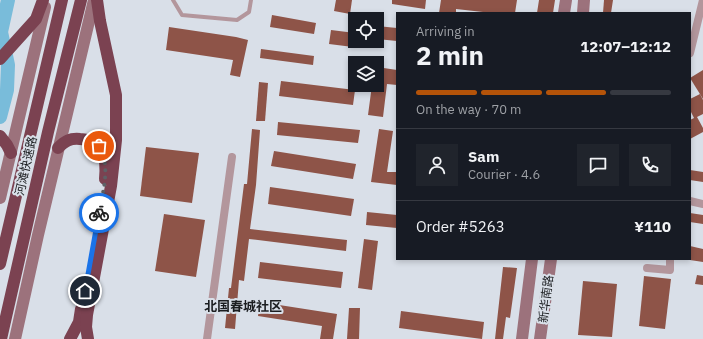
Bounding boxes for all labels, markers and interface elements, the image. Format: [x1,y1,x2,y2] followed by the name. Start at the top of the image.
[348,12,384,92] map controls
[348,12,384,48] button: locate
[416,23,475,40] text: Arriving in
[580,37,671,56] text: 12:07–12:12
[416,38,484,72] text: 2 min
[348,56,384,92] button: layers
[416,101,521,118] text: On the way · 70 m
[82,129,116,163] pin
[11,135,40,197] street label: 河滩快速路
[88,135,110,157] icon: bag
[416,144,458,186] button: person
[577,144,619,186] button: chat
[629,144,671,186] button: phone
[468,147,499,166] text: Sam
[468,166,540,183] text: Courier · 4.6
[79,193,119,233] courier
[88,202,110,224] icon: bike
[416,217,505,236] text: Order #5263
[634,217,671,236] text: ¥110
[68,274,102,308] pin
[535,274,556,324] street label: 新华南路
[74,280,96,302] icon: home
[204,298,282,315] district label: 北国春城社区

